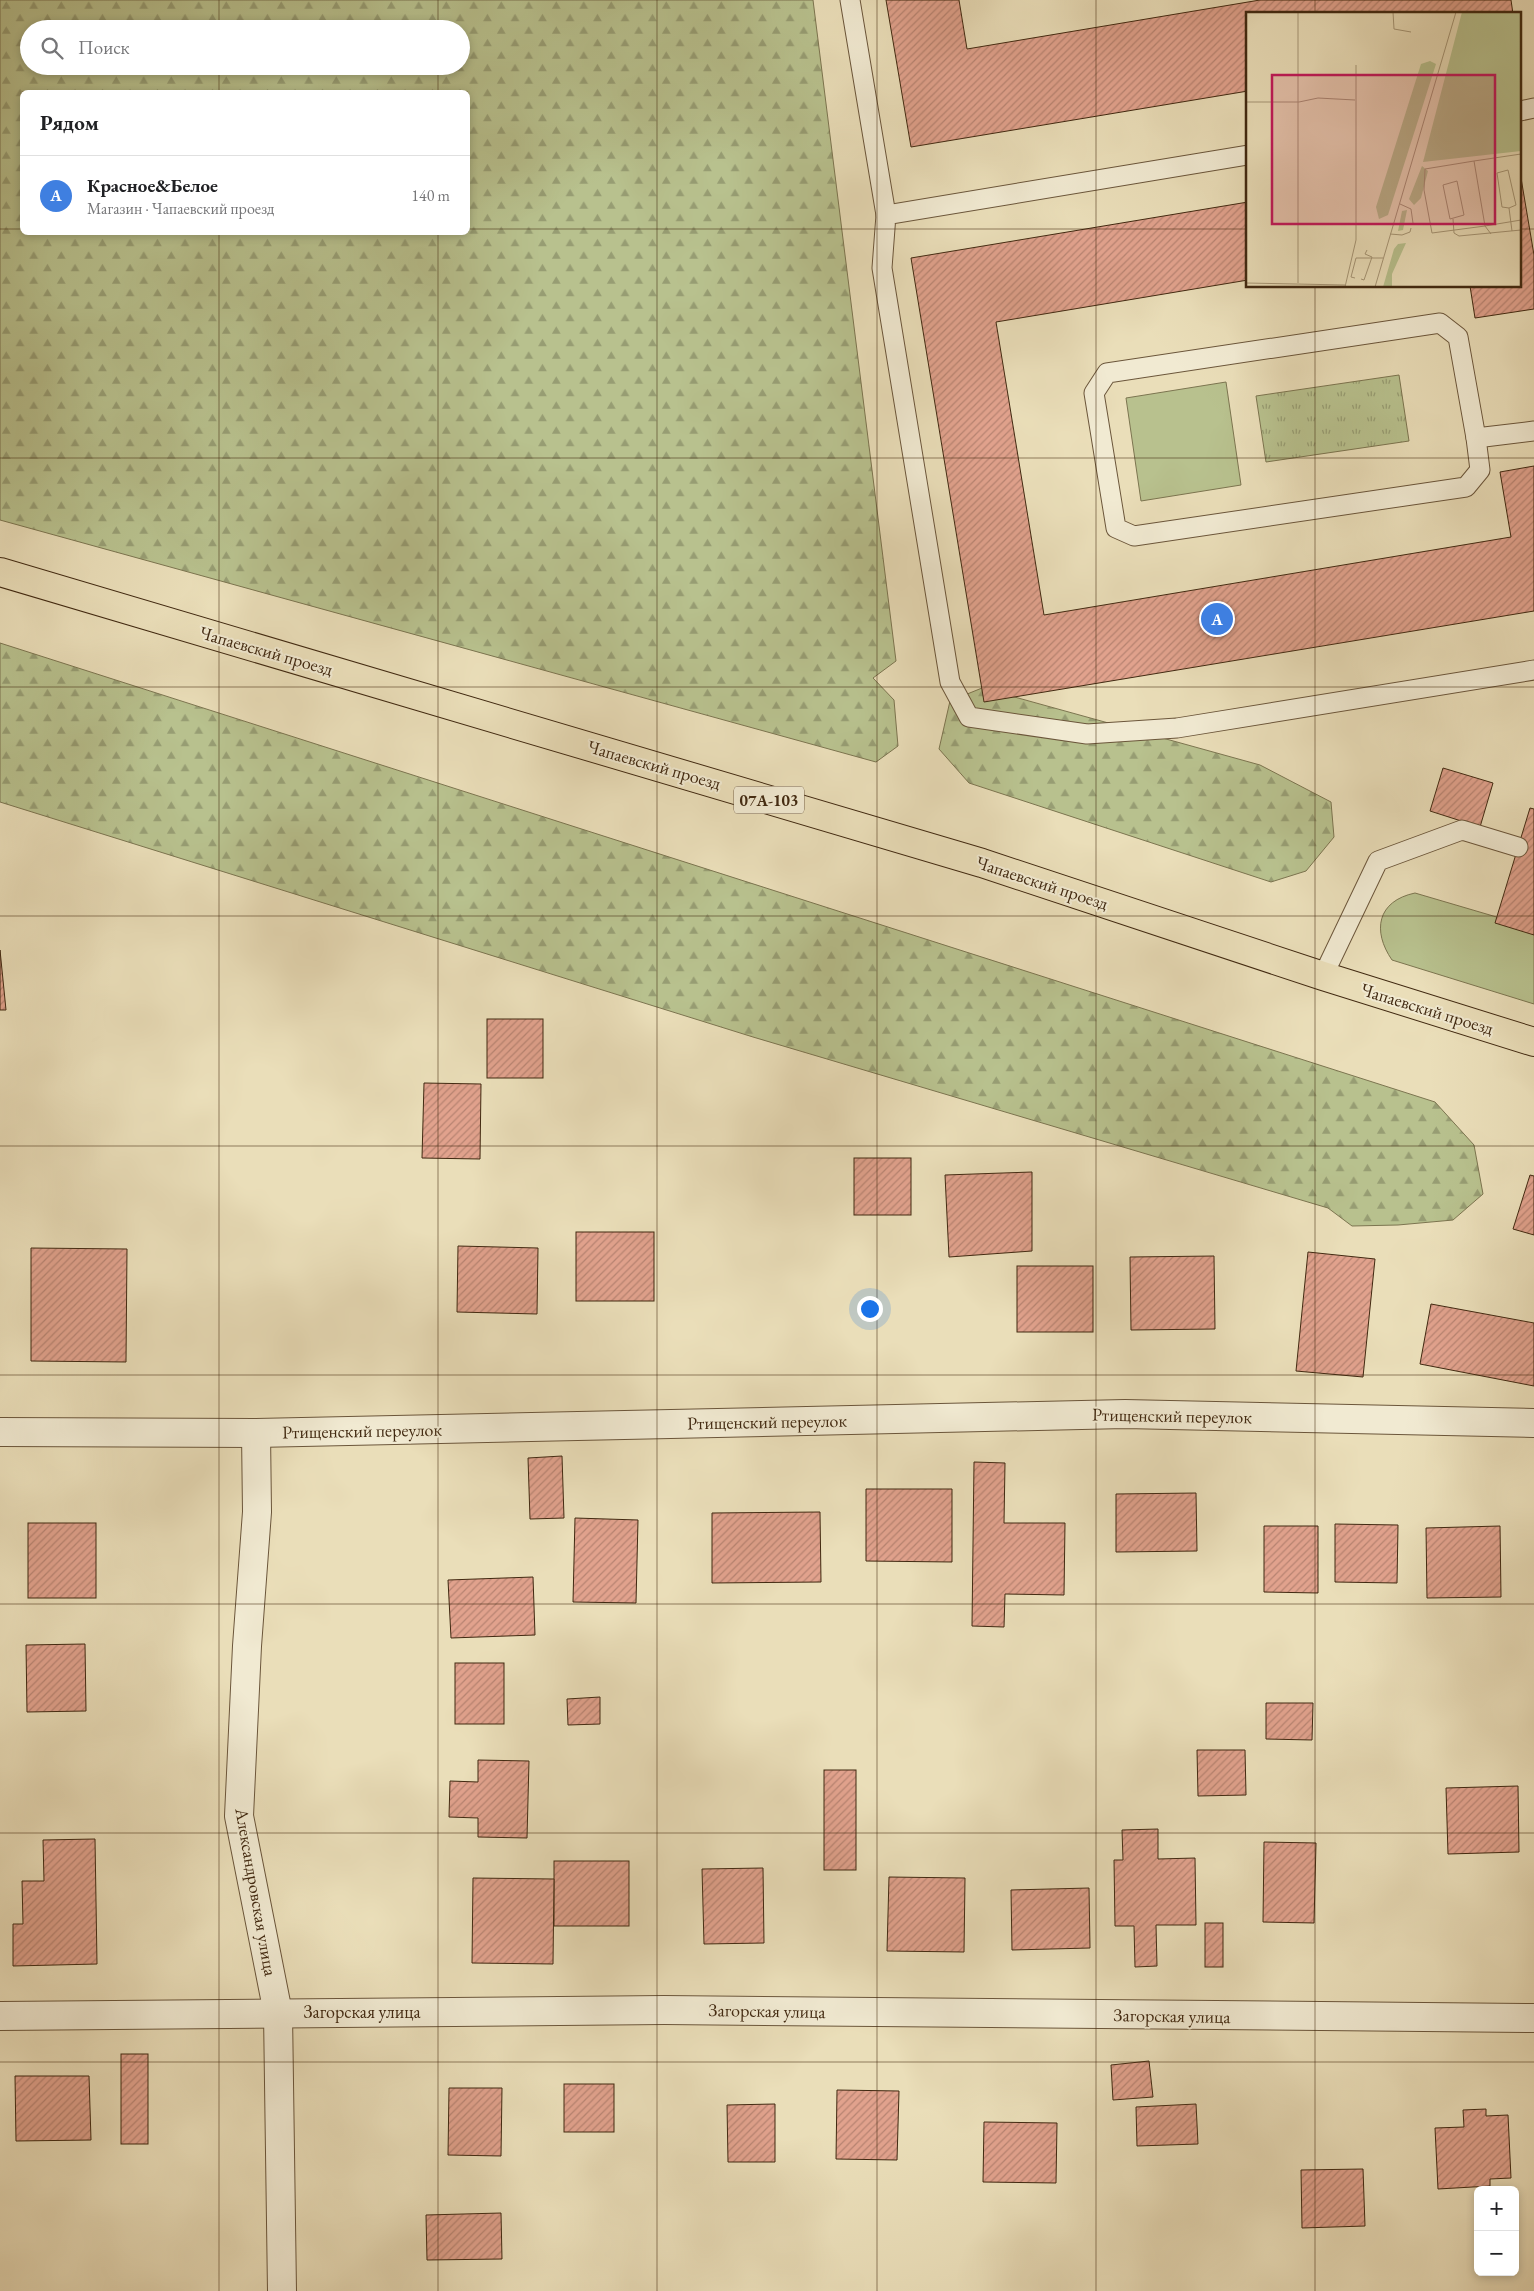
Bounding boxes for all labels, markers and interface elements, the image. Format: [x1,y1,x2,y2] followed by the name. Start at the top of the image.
[1246,12,1522,288] inset map
[20,20,470,75] search box
[38,34,66,62] icon: search
[78,35,130,60] text: Поиск
[40,109,99,136] text: Рядом
[87,173,218,198] text: Красное&Белое
[50,185,62,206] text: A
[411,185,450,206] text: 140 m
[87,198,274,219] text: Магазин · Чапаевский проезд
[1201,600,1233,638] pin: A
[197,620,335,681] street label: Чапаевский проезд
[585,734,723,795] street label: Чапаевский проезд
[734,786,804,814] road number: 07А-103
[973,850,1111,915] street label: Чапаевский проезд
[1358,977,1496,1040] street label: Чапаевский проезд
[857,1296,883,1322] your location
[1092,1403,1253,1428] street label: Ртищенский переулок
[687,1409,848,1434] street label: Ртищенский переулок
[282,1418,443,1443] street label: Ртищенский переулок
[230,1805,283,1979] street label: Александровская улица
[708,1998,827,2023] street label: Загорская улица
[303,2000,421,2023] street label: Загорская улица
[1113,2003,1232,2028] street label: Загорская улица
[1474,2186,1519,2276] map controls
[1474,2186,1519,2231] button: +
[1474,2231,1519,2276] button: −

